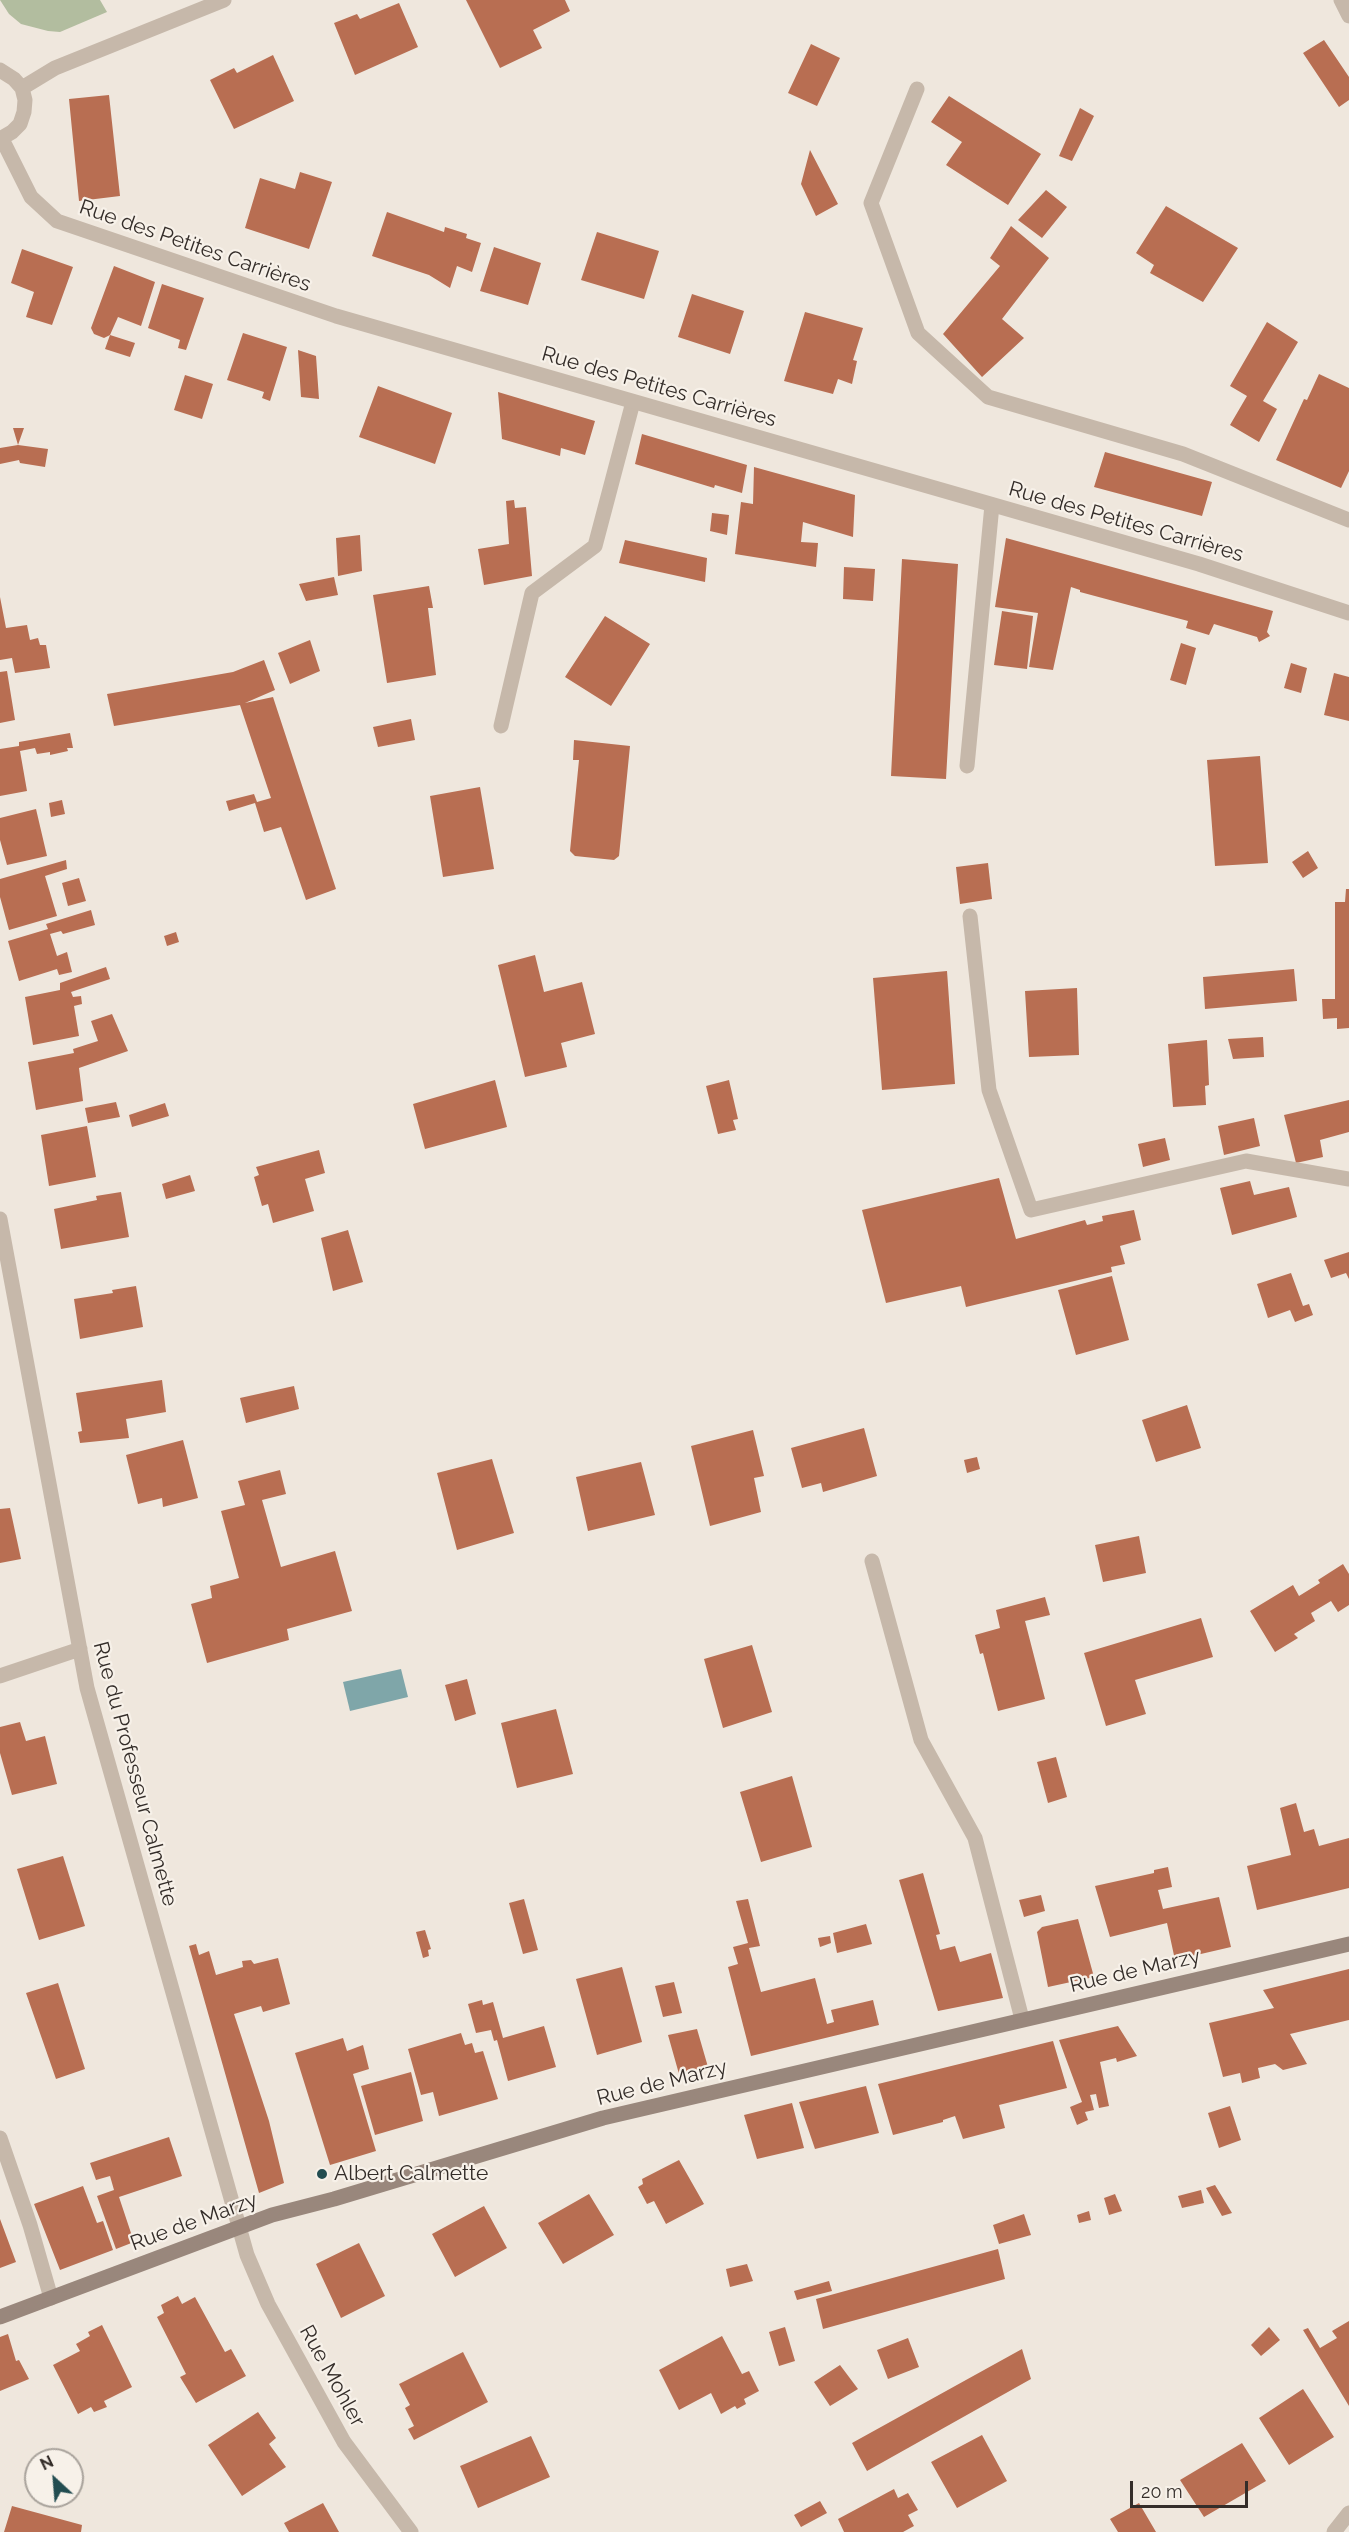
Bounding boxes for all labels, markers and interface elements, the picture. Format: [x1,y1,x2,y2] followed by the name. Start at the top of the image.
[76,195,314,297] street label: Rue des Petites Carrières
[539,341,779,433] street label: Rue des Petites Carrières
[1006,476,1246,568] street label: Rue des Petites Carrières
[87,1639,183,1909] street label: Rue du Professeur Calmette
[1067,1944,1203,1998] street label: Rue de Marzy
[594,2055,730,2111] street label: Rue de Marzy
[334,2161,488,2187] place label: Albert Calmette
[315,2167,329,2181] marker: Albert Calmette
[127,2187,261,2257] street label: Rue de Marzy
[294,2321,370,2431] street label: Rue Mohler
[24,2448,84,2508] north arrow
[37,2452,56,2474] text: N
[1133,2469,1252,2507] scale bar
[1141,2481,1183,2502] text: 20 m

